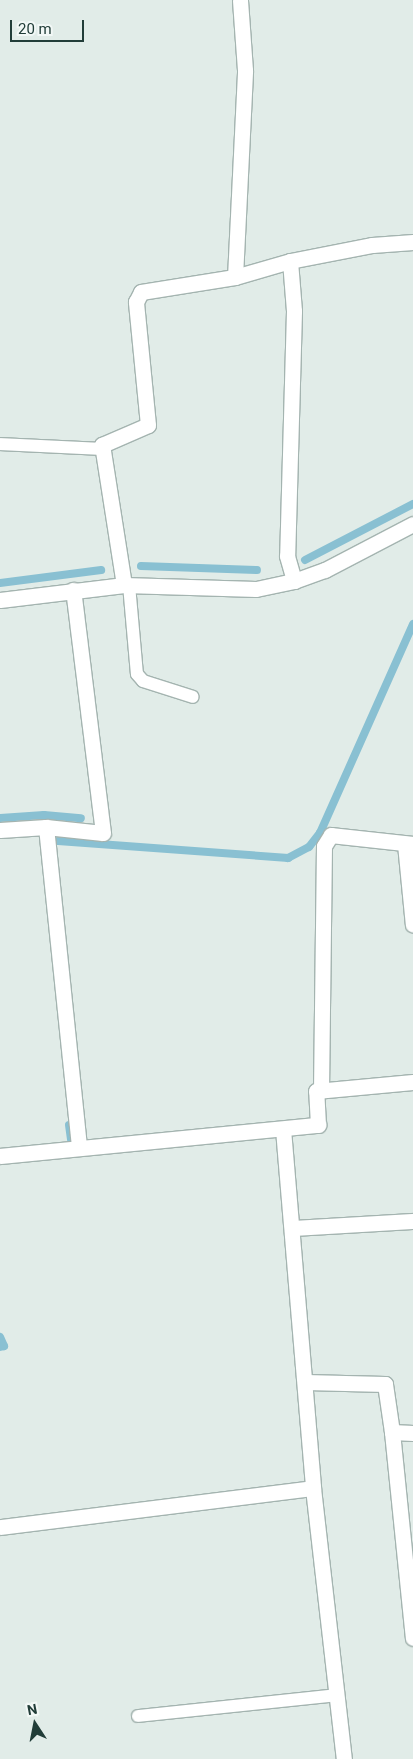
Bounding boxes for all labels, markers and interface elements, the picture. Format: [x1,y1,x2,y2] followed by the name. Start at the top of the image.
[12,10,86,42] scale bar
[18,20,52,38] text: 20 m
[10,1699,60,1749] north arrow
[26,1700,39,1718] text: N

